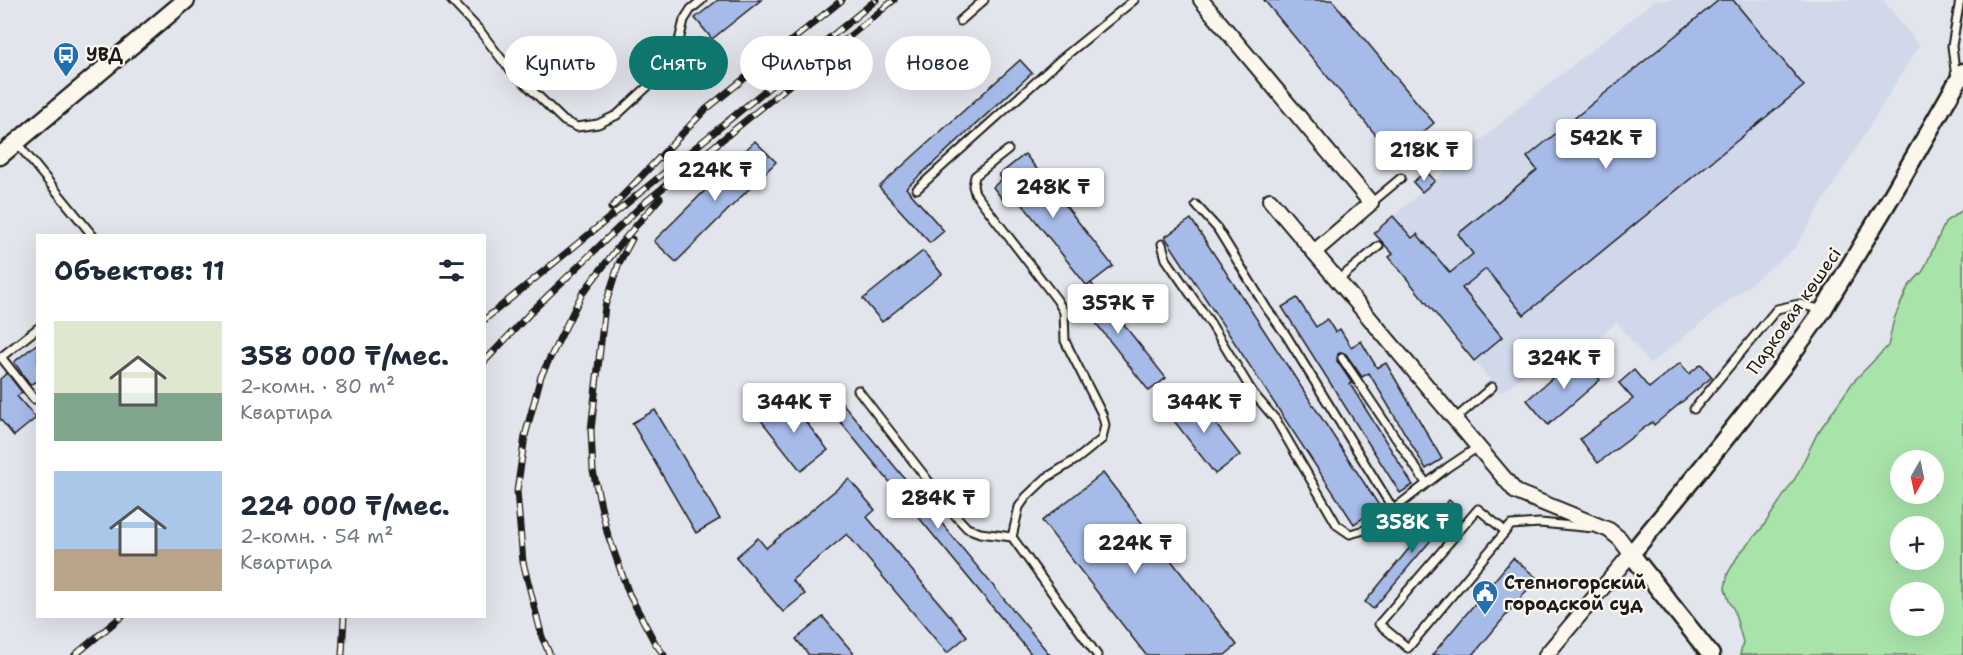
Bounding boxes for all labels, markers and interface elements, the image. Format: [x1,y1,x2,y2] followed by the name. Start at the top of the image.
[504,36,617,90] chip: Купить
[629,36,728,90] chip: Снять
[740,36,873,90] chip: Фильтры
[885,36,991,90] chip: Новое
[51,40,81,78] bus stop icon: УВД
[86,43,123,67] place label: УВД
[1557,119,1655,170] pin: 542K ₸
[1570,125,1642,151] text: 542K ₸
[1375,131,1473,182] pin: 218K ₸
[1389,137,1459,163] text: 218K ₸
[666,151,764,202] pin: 224K ₸
[678,157,752,183] text: 224K ₸
[1004,168,1102,219] pin: 248K ₸
[1016,174,1090,200] text: 248K ₸
[1741,243,1847,379] street label: Парковая көшесі
[54,253,225,288] text: Объектов: 11
[435,254,468,287] icon: filters
[1069,284,1167,335] pin: 357K ₸
[1082,290,1154,316] text: 357K ₸
[240,338,449,373] text: 358 000 ₸/мес.
[1515,339,1613,390] pin: 324K ₸
[102,345,174,417] icon: home
[1527,345,1601,371] text: 324K ₸
[240,373,395,399] text: 2-комн. · 80 m²
[745,383,843,434] pin: 344K ₸
[1155,383,1253,434] pin: 344K ₸
[757,389,831,415] text: 344K ₸
[1167,389,1241,415] text: 344K ₸
[240,399,332,425] text: Квартира
[1890,450,1944,504] north arrow
[1890,450,1944,636] map controls
[889,479,987,530] pin: 284K ₸
[901,485,975,511] text: 284K ₸
[240,488,450,523] text: 224 000 ₸/мес.
[102,495,174,567] icon: home
[1363,503,1461,554] pin: 358K ₸
[1375,509,1449,535] text: 358K ₸
[1890,516,1944,570] button: +
[240,523,394,549] text: 2-комн. · 54 m²
[1086,524,1184,575] pin: 224K ₸
[1098,530,1172,556] text: 224K ₸
[240,549,332,575] text: Квартира
[1504,571,1647,616] place label: Степногорский городской суд
[1470,578,1500,616] public building icon: Степногорский городской суд
[1890,582,1944,636] button: −

